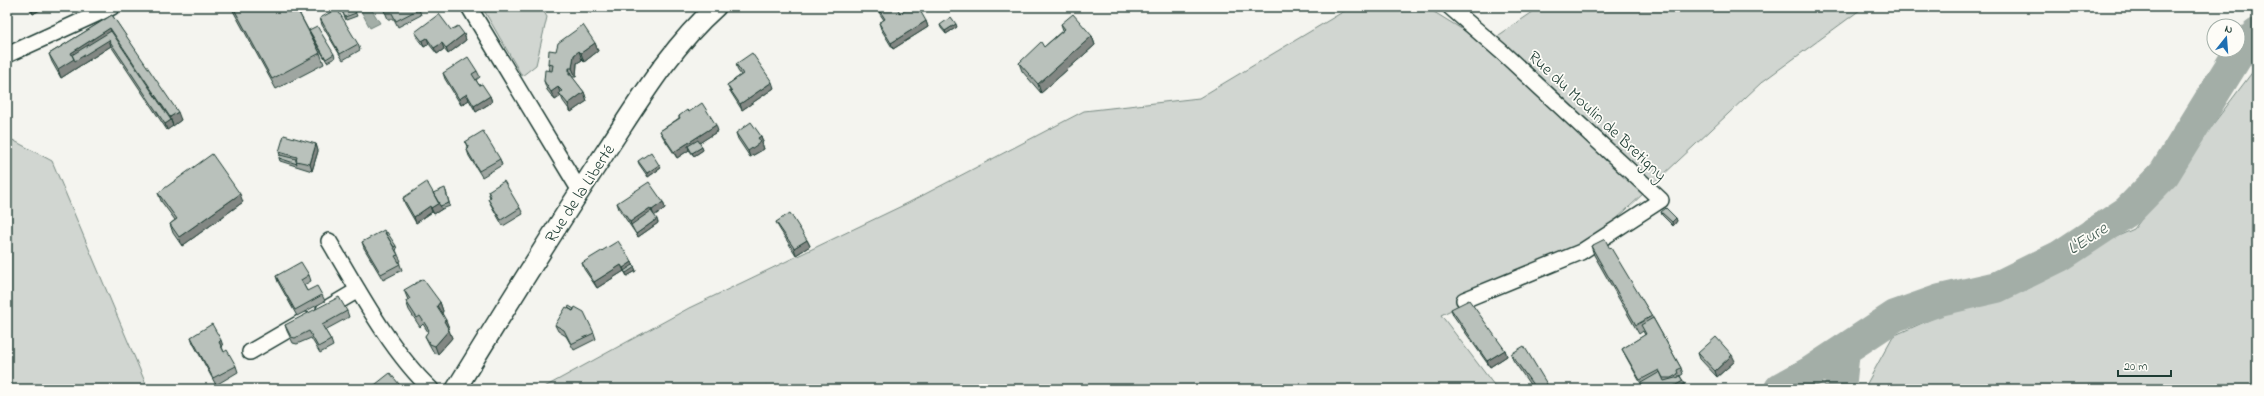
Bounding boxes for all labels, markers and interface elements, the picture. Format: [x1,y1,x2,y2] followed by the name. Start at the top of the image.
[2206,18,2246,58] north arrow
[2223,21,2235,38] text: N
[1521,45,1672,189] street label: Rue du Moulin de Bretigny
[539,139,622,248] street label: Rue de la Liberté
[2063,216,2114,262] water label: L'Eure
[2118,352,2171,378] scale bar
[2124,358,2147,376] text: 20 m

